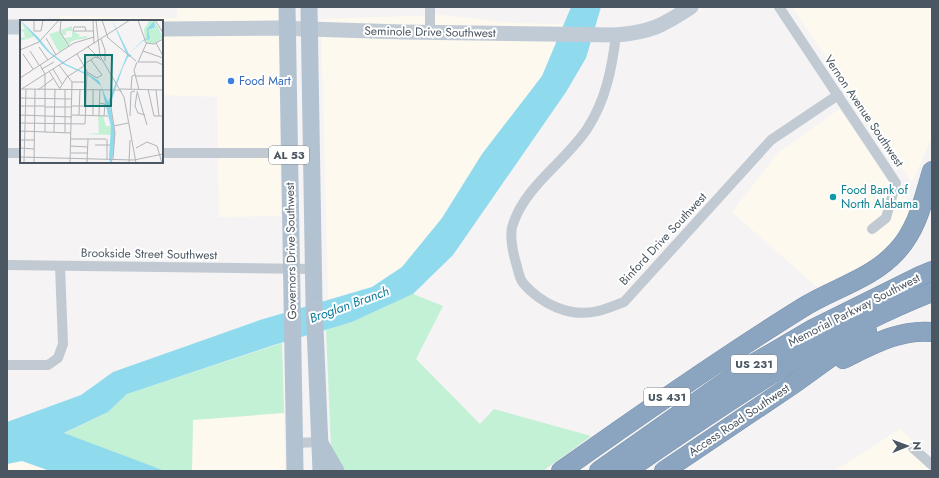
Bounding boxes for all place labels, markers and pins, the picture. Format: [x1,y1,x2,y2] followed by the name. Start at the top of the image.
[239,72,291,90] place label: Food Mart
[226,76,236,86] marker: Food Mart
[841,181,918,213] place label: Food Bank of North Alabama
[828,192,838,202] marker: Food Bank of North Alabama

